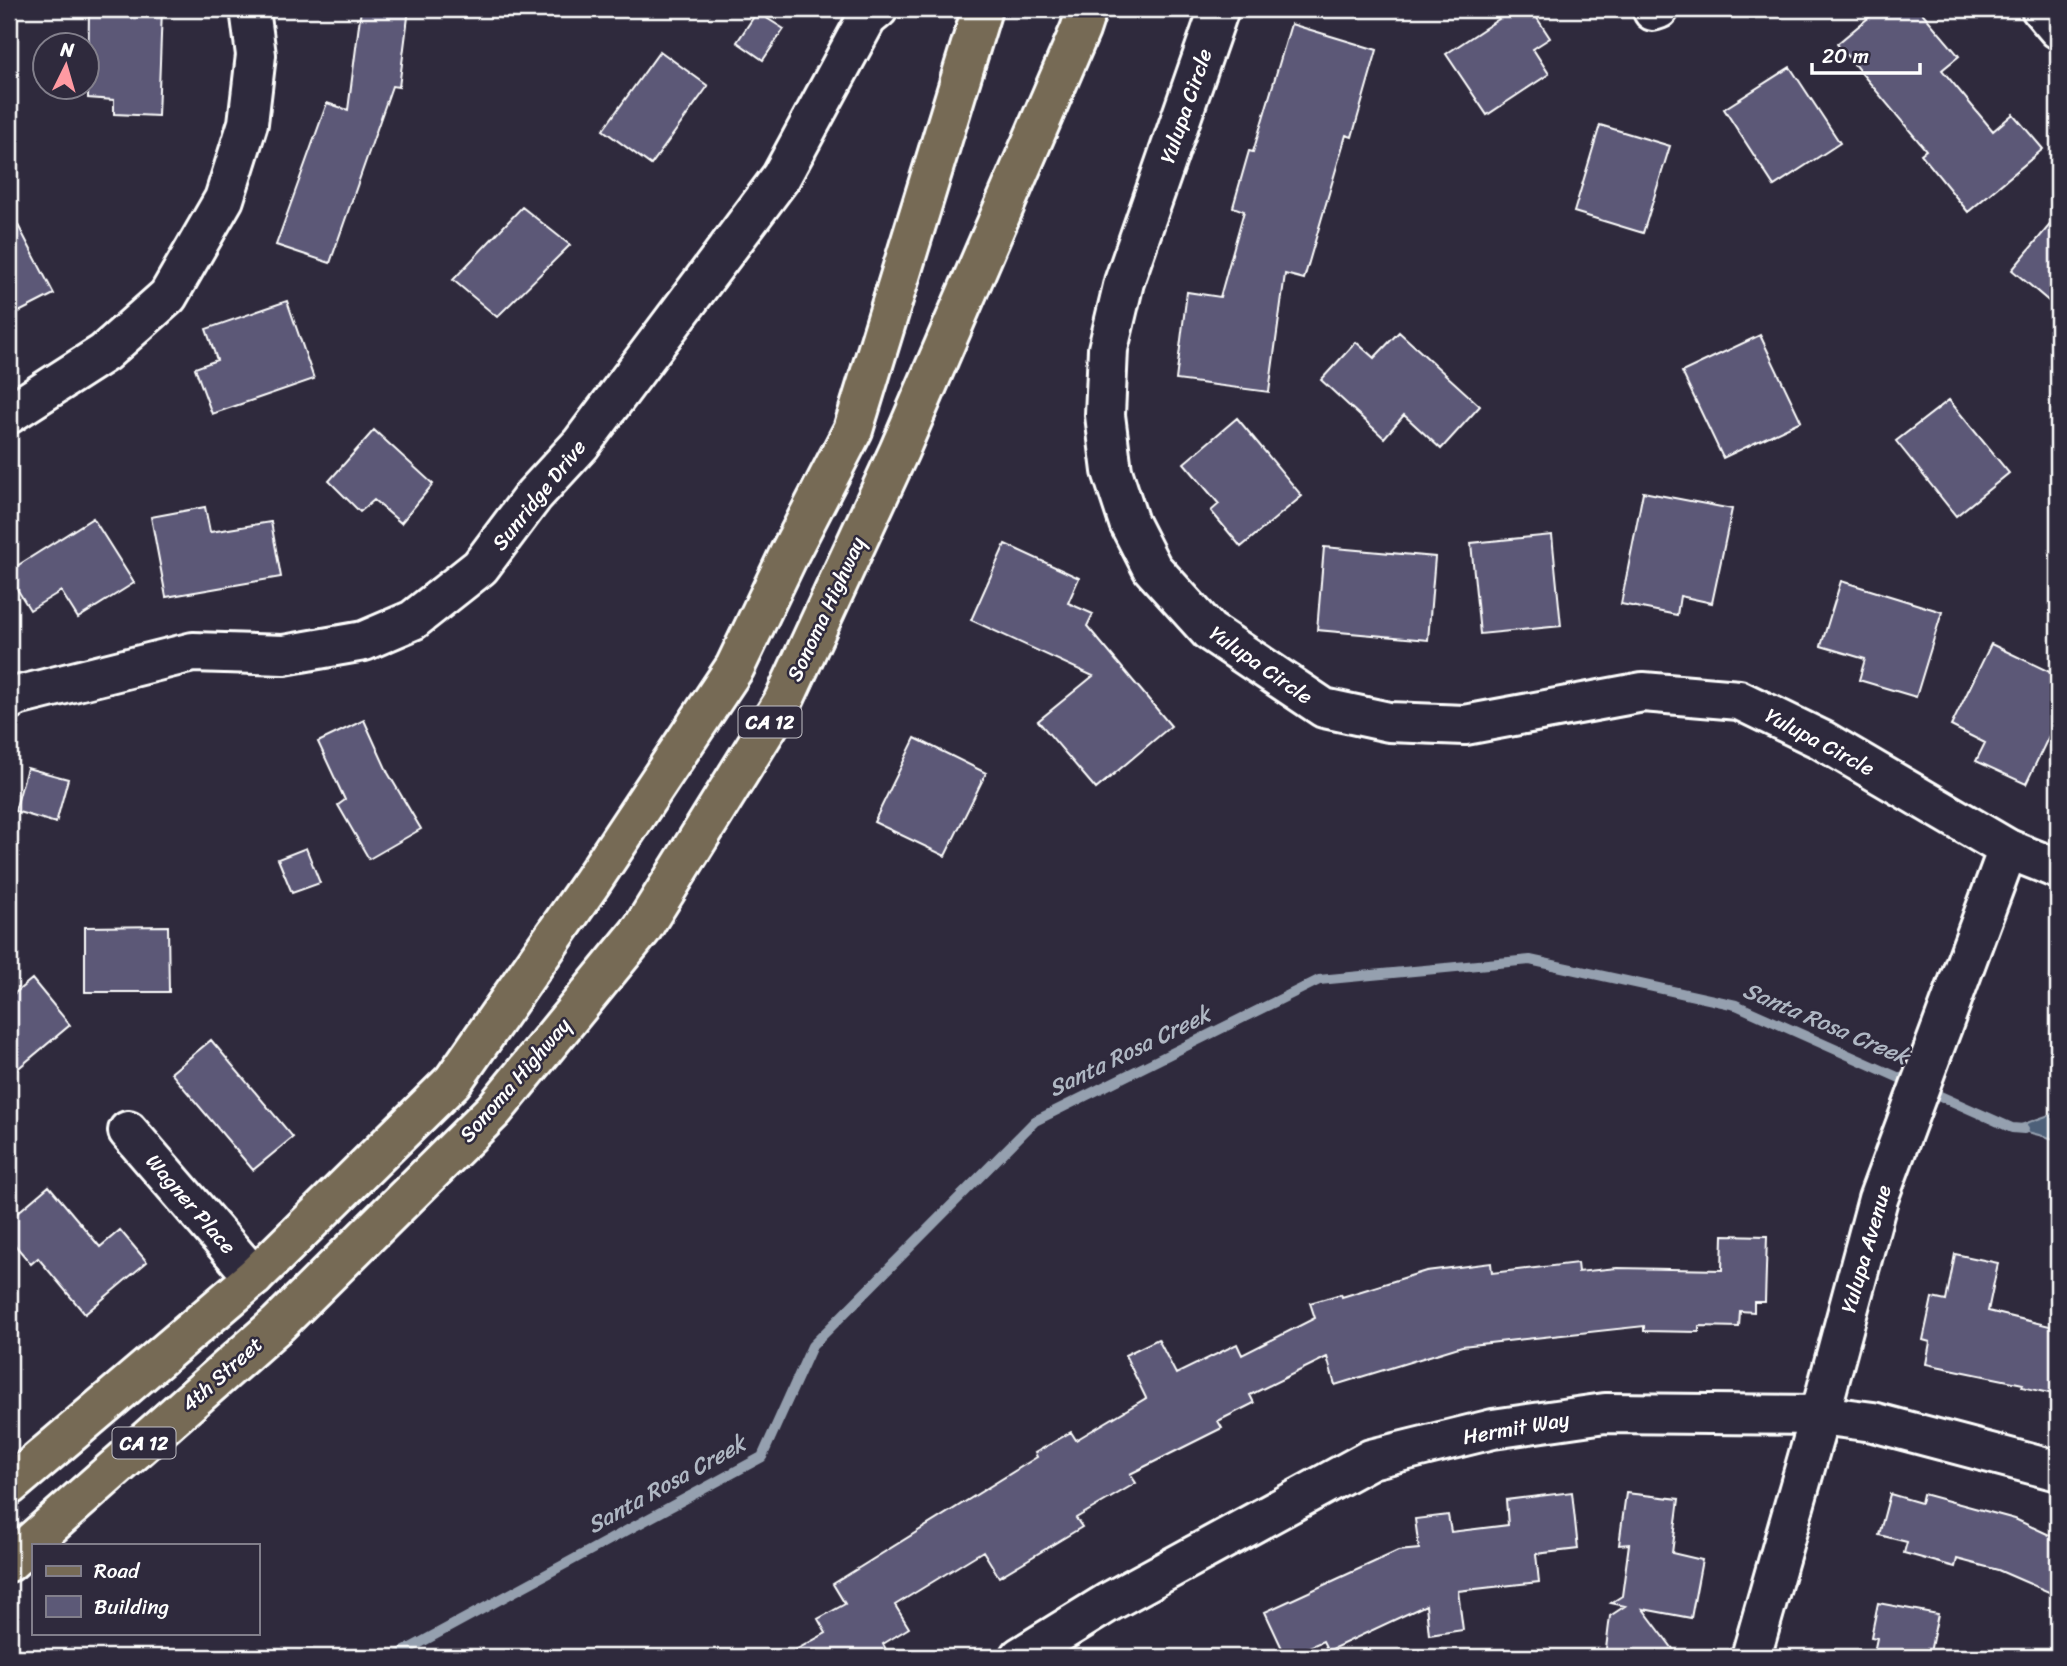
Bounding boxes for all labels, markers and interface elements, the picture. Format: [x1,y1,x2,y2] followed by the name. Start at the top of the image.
[32,32,102,102] north arrow
[58,32,76,67] text: N
[1812,32,1920,76] scale bar
[1822,37,1869,75] text: 20 m
[1149,43,1224,169] street label: Yulupa Circle
[482,430,596,559] street label: Sunridge Drive
[776,530,876,688] street label: Sonoma Highway
[1201,615,1321,715] street label: Yulupa Circle
[1758,697,1882,787] street label: Yulupa Circle
[738,706,802,737] road number: CA 12
[1737,970,1918,1078] water label: Santa Rosa Creek
[1041,993,1220,1109] water label: Santa Rosa Creek
[449,1008,581,1151] street label: Sonoma Highway
[136,1145,246,1263] street label: Wagner Place
[1830,1180,1902,1318] street label: Yulupa Avenue
[172,1326,272,1422] street label: 4th Street
[1460,1400,1572,1456] street label: Hermit Way
[579,1422,756,1545] water label: Santa Rosa Creek
[113,1428,176,1458] road number: CA 12
[32,1544,259,1634] legend
[94,1552,141,1590] text: Road
[94,1588,170,1626] text: Building

